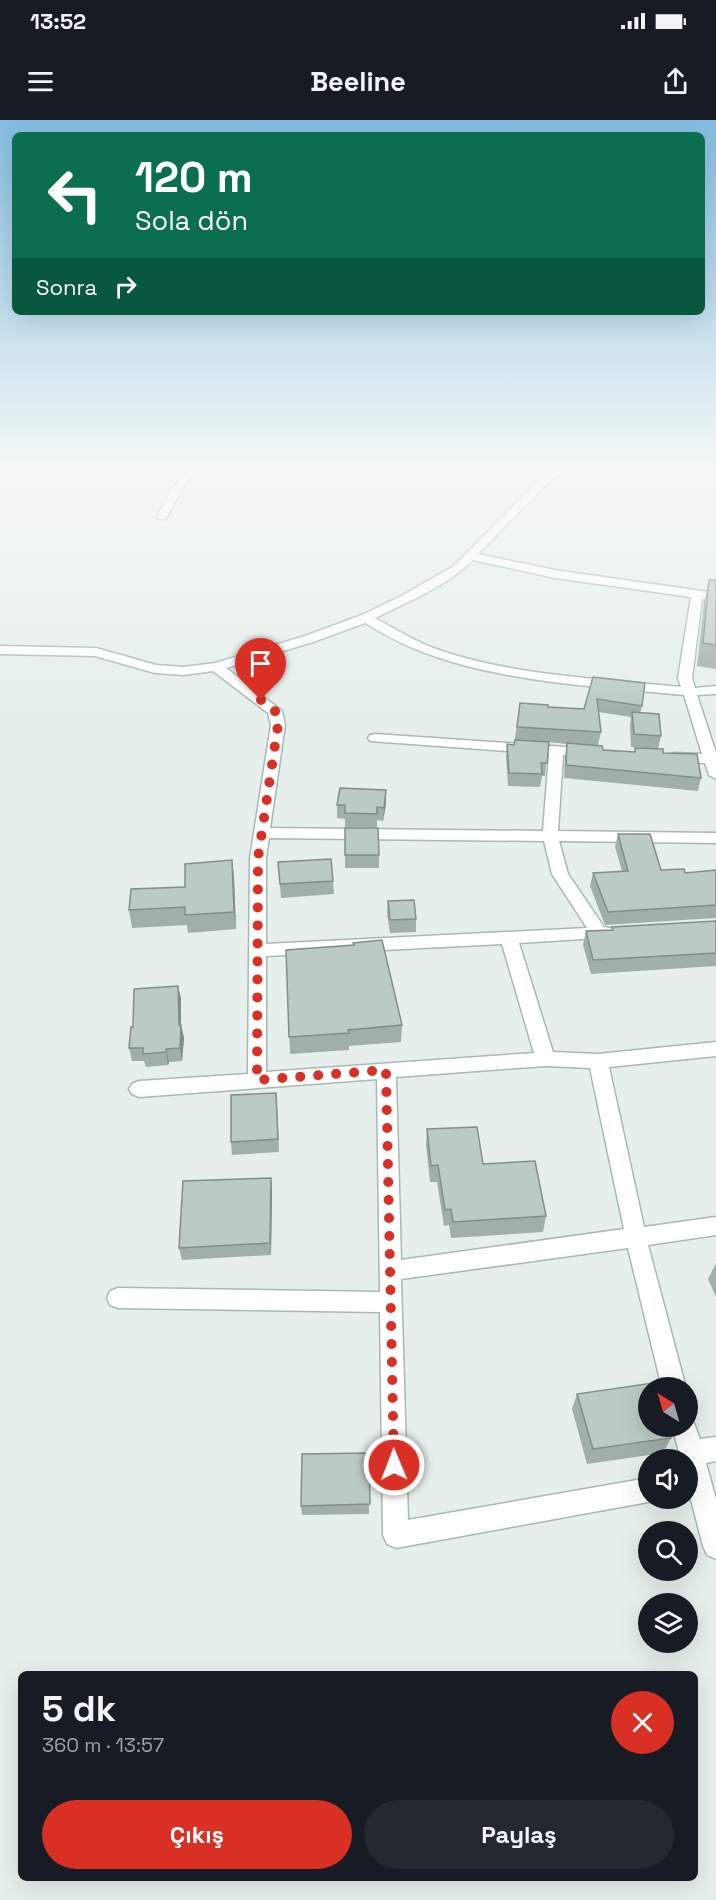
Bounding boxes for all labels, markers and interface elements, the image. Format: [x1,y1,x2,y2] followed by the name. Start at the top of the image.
[30,7,86,35] text: 13:52
[310,64,406,99] text: Beeline
[24,65,57,98] icon: menu
[659,65,692,98] icon: share
[135,151,253,204] text: 120 m
[36,156,114,234] icon: left
[135,203,248,238] text: Sola dön
[109,270,142,303] icon: right
[36,273,97,301] text: Sonra
[235,638,286,700] pin
[244,647,277,680] icon: arrive
[638,1377,698,1437] north arrow
[638,1377,698,1653] map controls
[362,1433,426,1497] position arrow
[638,1449,698,1509] button: sound
[638,1521,698,1581] button: search
[638,1593,698,1653] button: layers
[42,1686,116,1732] text: 5 dk
[611,1691,674,1754] button: close
[42,1732,164,1758] text: 360 m · 13:57
[42,1800,352,1869] button: Çıkış
[364,1800,674,1869] button: Paylaş

